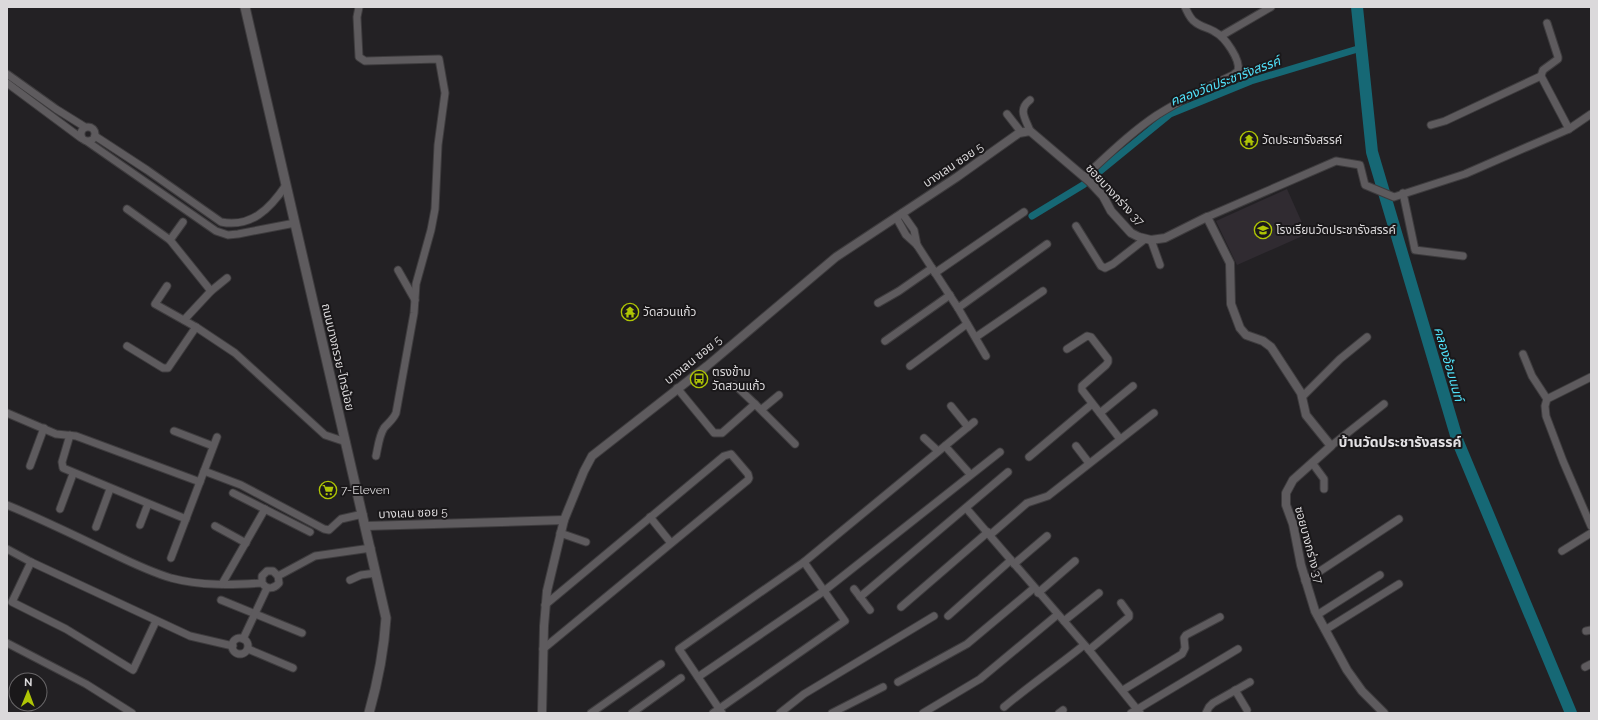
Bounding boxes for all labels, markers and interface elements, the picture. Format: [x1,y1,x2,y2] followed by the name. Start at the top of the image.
[1168,52,1285,109] water label: คลองวัดประชารังสรรค์
[1239,130,1259,150] temple icon: วัดประชารังสรรค์
[1262,133,1342,147] place label: วัดประชารังสรรค์
[920,139,986,190] street label: บางเลน ซอย 5
[1083,161,1148,229] street label: ซอยบางกร่าง 37
[1253,220,1273,240] school or university icon: โรงเรียนวัดประชารังสรรค์
[1276,223,1396,237] place label: โรงเรียนวัดประชารังสรรค์
[319,302,357,412] street label: ถนนบางกรวย-ไทรน้อย
[620,302,640,322] temple icon: วัดสวนแก้ว
[643,305,696,319] place label: วัดสวนแก้ว
[1431,325,1468,406] water label: คลองอ้อมนนท์
[662,332,725,387] street label: บางเลน ซอย 5
[712,365,765,393] place label: ตรงข้าม วัดสวนแก้ว
[689,369,709,389] bus stop icon: ตรงข้าม วัดสวนแก้ว
[1339,434,1461,450] district label: บ้านวัดประชารังสรรค์
[318,480,338,500] supermarket icon: 7-Eleven
[341,483,390,497] place label: 7-Eleven
[378,505,448,521] street label: บางเลน ซอย 5
[1292,505,1326,586] street label: ซอยบางกร่าง 37
[8,672,48,712] north arrow
[24,676,32,689] text: N

